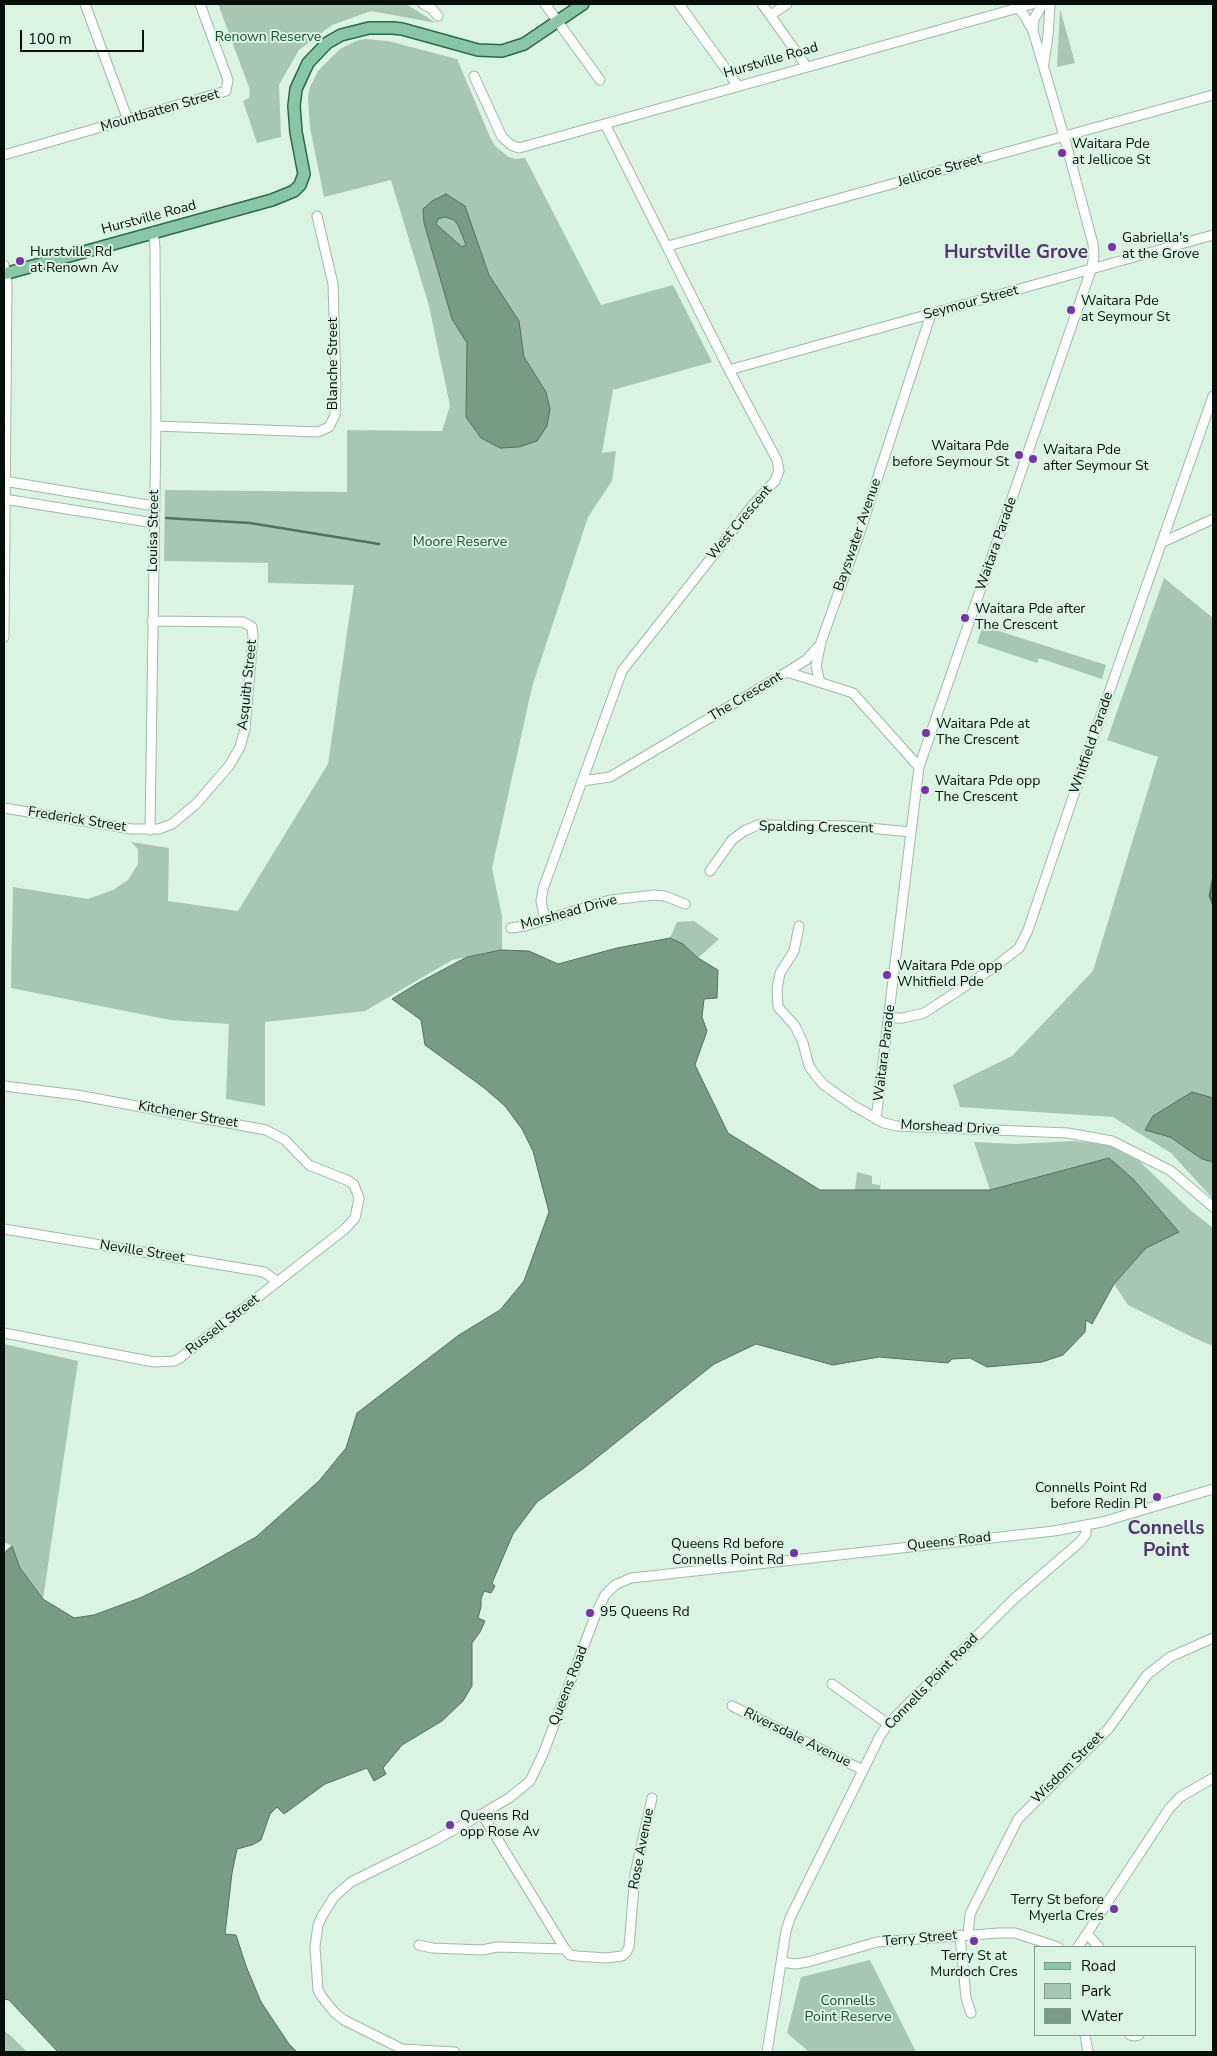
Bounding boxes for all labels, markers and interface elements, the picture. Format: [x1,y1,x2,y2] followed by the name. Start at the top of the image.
[22,20,146,52] scale bar
[28,29,72,49] text: 100 m
[215,30,321,46] park label: Renown Reserve
[722,40,820,82] street label: Hurstville Road
[99,86,221,136] street label: Mountbatten Street
[1072,137,1150,170] place label: Waitara Pde at Jellicoe St
[1056,147,1068,159] marker: Waitara Pde at Jellicoe St
[896,151,984,191] street label: Jellicoe Street
[100,197,198,239] street label: Hurstville Road
[1122,231,1199,264] place label: Gabriella's at the Grove
[1106,241,1118,253] marker: Gabriella's at the Grove
[944,242,1088,264] district label: Hurstville Grove
[30,245,119,278] place label: Hurstville Rd at Renown Av
[14,255,26,267] marker: Hurstville Rd at Renown Av
[922,282,1020,324] street label: Seymour Street
[1081,294,1170,326] place label: Waitara Pde at Seymour St
[1065,304,1077,316] marker: Waitara Pde at Seymour St
[326,318,342,410] street label: Blanche Street
[892,439,1009,472] place label: Waitara Pde before Seymour St
[1043,443,1149,476] place label: Waitara Pde after Seymour St
[1013,449,1025,461] marker: Waitara Pde before Seymour St
[1027,453,1039,465] marker: Waitara Pde after Seymour St
[831,476,885,594] street label: Bayswater Avenue
[704,482,776,564] street label: West Crescent
[145,490,163,572] street label: Louisa Street
[973,495,1021,593] street label: Waitara Parade
[413,535,507,551] park label: Moore Reserve
[975,602,1085,634] place label: Waitara Pde after The Crescent
[959,612,971,624] marker: Waitara Pde after The Crescent
[235,639,261,731] street label: Asquith Street
[706,669,786,725] street label: The Crescent
[1067,690,1117,796] street label: Whitfield Parade
[936,717,1030,750] place label: Waitara Pde at The Crescent
[920,727,932,739] marker: Waitara Pde at The Crescent
[935,774,1040,806] place label: Waitara Pde opp The Crescent
[919,784,931,796] marker: Waitara Pde opp The Crescent
[27,804,127,836] street label: Frederick Street
[759,819,873,837] street label: Spalding Crescent
[519,892,619,934] street label: Morshead Drive
[897,959,1002,992] place label: Waitara Pde opp Whitfield Pde
[881,969,893,981] marker: Waitara Pde opp Whitfield Pde
[871,1004,899,1102] street label: Waitara Parade
[137,1098,239,1132] street label: Kitchener Street
[900,1117,1000,1139] street label: Morshead Drive
[98,1237,186,1267] street label: Neville Street
[183,1291,263,1359] street label: Russell Street
[1035,1481,1147,1514] place label: Connells Point Rd before Redin Pl
[1151,1491,1163,1503] marker: Connells Point Rd before Redin Pl
[1127,1518,1205,1562] district label: Connells Point
[906,1529,992,1555] street label: Queens Road
[671,1537,784,1570] place label: Queens Rd before Connells Point Rd
[788,1547,800,1559] marker: Queens Rd before Connells Point Rd
[600,1605,690,1621] place label: 95 Queens Rd
[584,1607,596,1619] marker: 95 Queens Rd
[882,1630,982,1734] street label: Connells Point Road
[546,1644,592,1728] street label: Queens Road
[741,1705,853,1771] street label: Riversdale Avenue
[1028,1728,1108,1808] street label: Wisdom Street
[626,1807,658,1891] street label: Rose Avenue
[460,1809,540,1841] place label: Queens Rd opp Rose Av
[444,1819,456,1831] marker: Queens Rd opp Rose Av
[1011,1893,1104,1925] place label: Terry St before Myerla Cres
[1108,1903,1120,1915] marker: Terry St before Myerla Cres
[882,1927,958,1951] street label: Terry Street
[968,1935,980,1947] marker: Terry St at Murdoch Cres
[1034,1946,1197,2036] legend
[930,1949,1018,1981] place label: Terry St at Murdoch Cres
[1081,1956,1116,1976] text: Road
[1081,1981,1111,2001] text: Park
[805,1994,891,2026] park label: Connells Point Reserve
[1081,2006,1123,2026] text: Water

